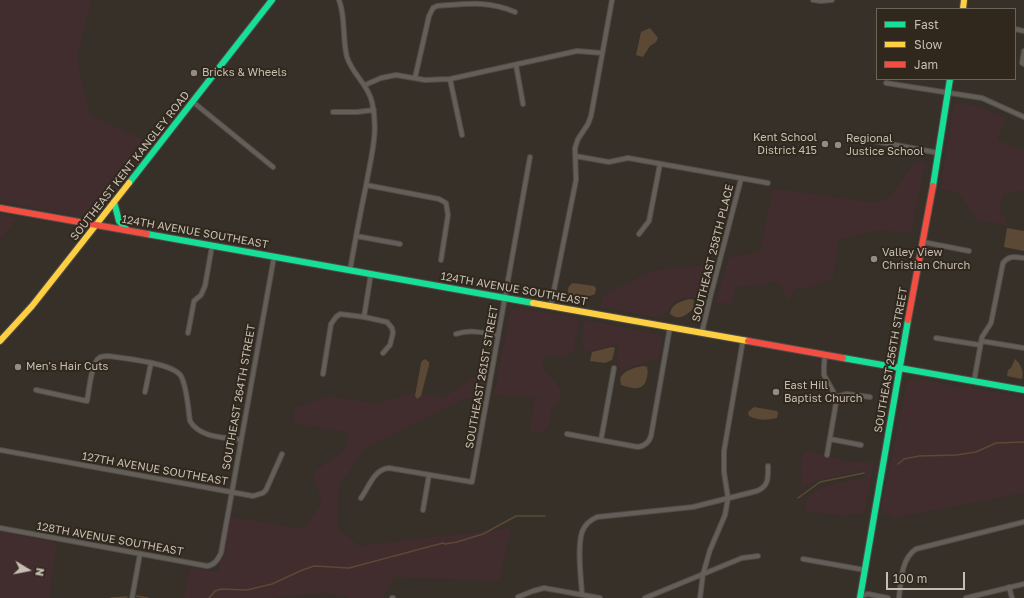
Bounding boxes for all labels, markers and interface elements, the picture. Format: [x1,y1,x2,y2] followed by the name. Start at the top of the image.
[876,8,1016,80] legend
[914,17,939,32] text: Fast
[914,37,942,52] text: Slow
[914,57,938,72] text: Jam
[202,66,287,80] place label: Bricks & Wheels
[189,68,199,78] marker: Bricks & Wheels
[68,89,192,243] street label: SOUTHEAST KENT KANGLEY ROAD
[753,131,817,157] place label: Kent School District 415
[846,132,924,158] place label: Regional Justice School
[820,139,830,149] marker: Kent School District 415
[833,140,843,150] marker: Regional Justice School
[689,183,737,323] street label: SOUTHEAST 258TH PLACE
[121,213,269,251] street label: 124TH AVENUE SOUTHEAST
[882,246,970,272] place label: Valley View Christian Church
[869,254,879,264] marker: Valley View Christian Church
[440,270,588,308] street label: 124TH AVENUE SOUTHEAST
[872,286,910,434] street label: SOUTHEAST 256TH STREET
[463,304,501,450] street label: SOUTHEAST 261ST STREET
[220,323,258,471] street label: SOUTHEAST 264TH STREET
[26,360,108,374] place label: Men's Hair Cuts
[13,362,23,372] marker: Men's Hair Cuts
[784,379,863,405] place label: East Hill Baptist Church
[771,387,781,397] marker: East Hill Baptist Church
[81,450,229,488] street label: 127TH AVENUE SOUTHEAST
[36,520,184,558] street label: 128TH AVENUE SOUTHEAST
[8,550,48,590] north arrow
[888,564,967,590] scale bar
[33,567,47,577] text: N
[893,571,927,586] text: 100 m

